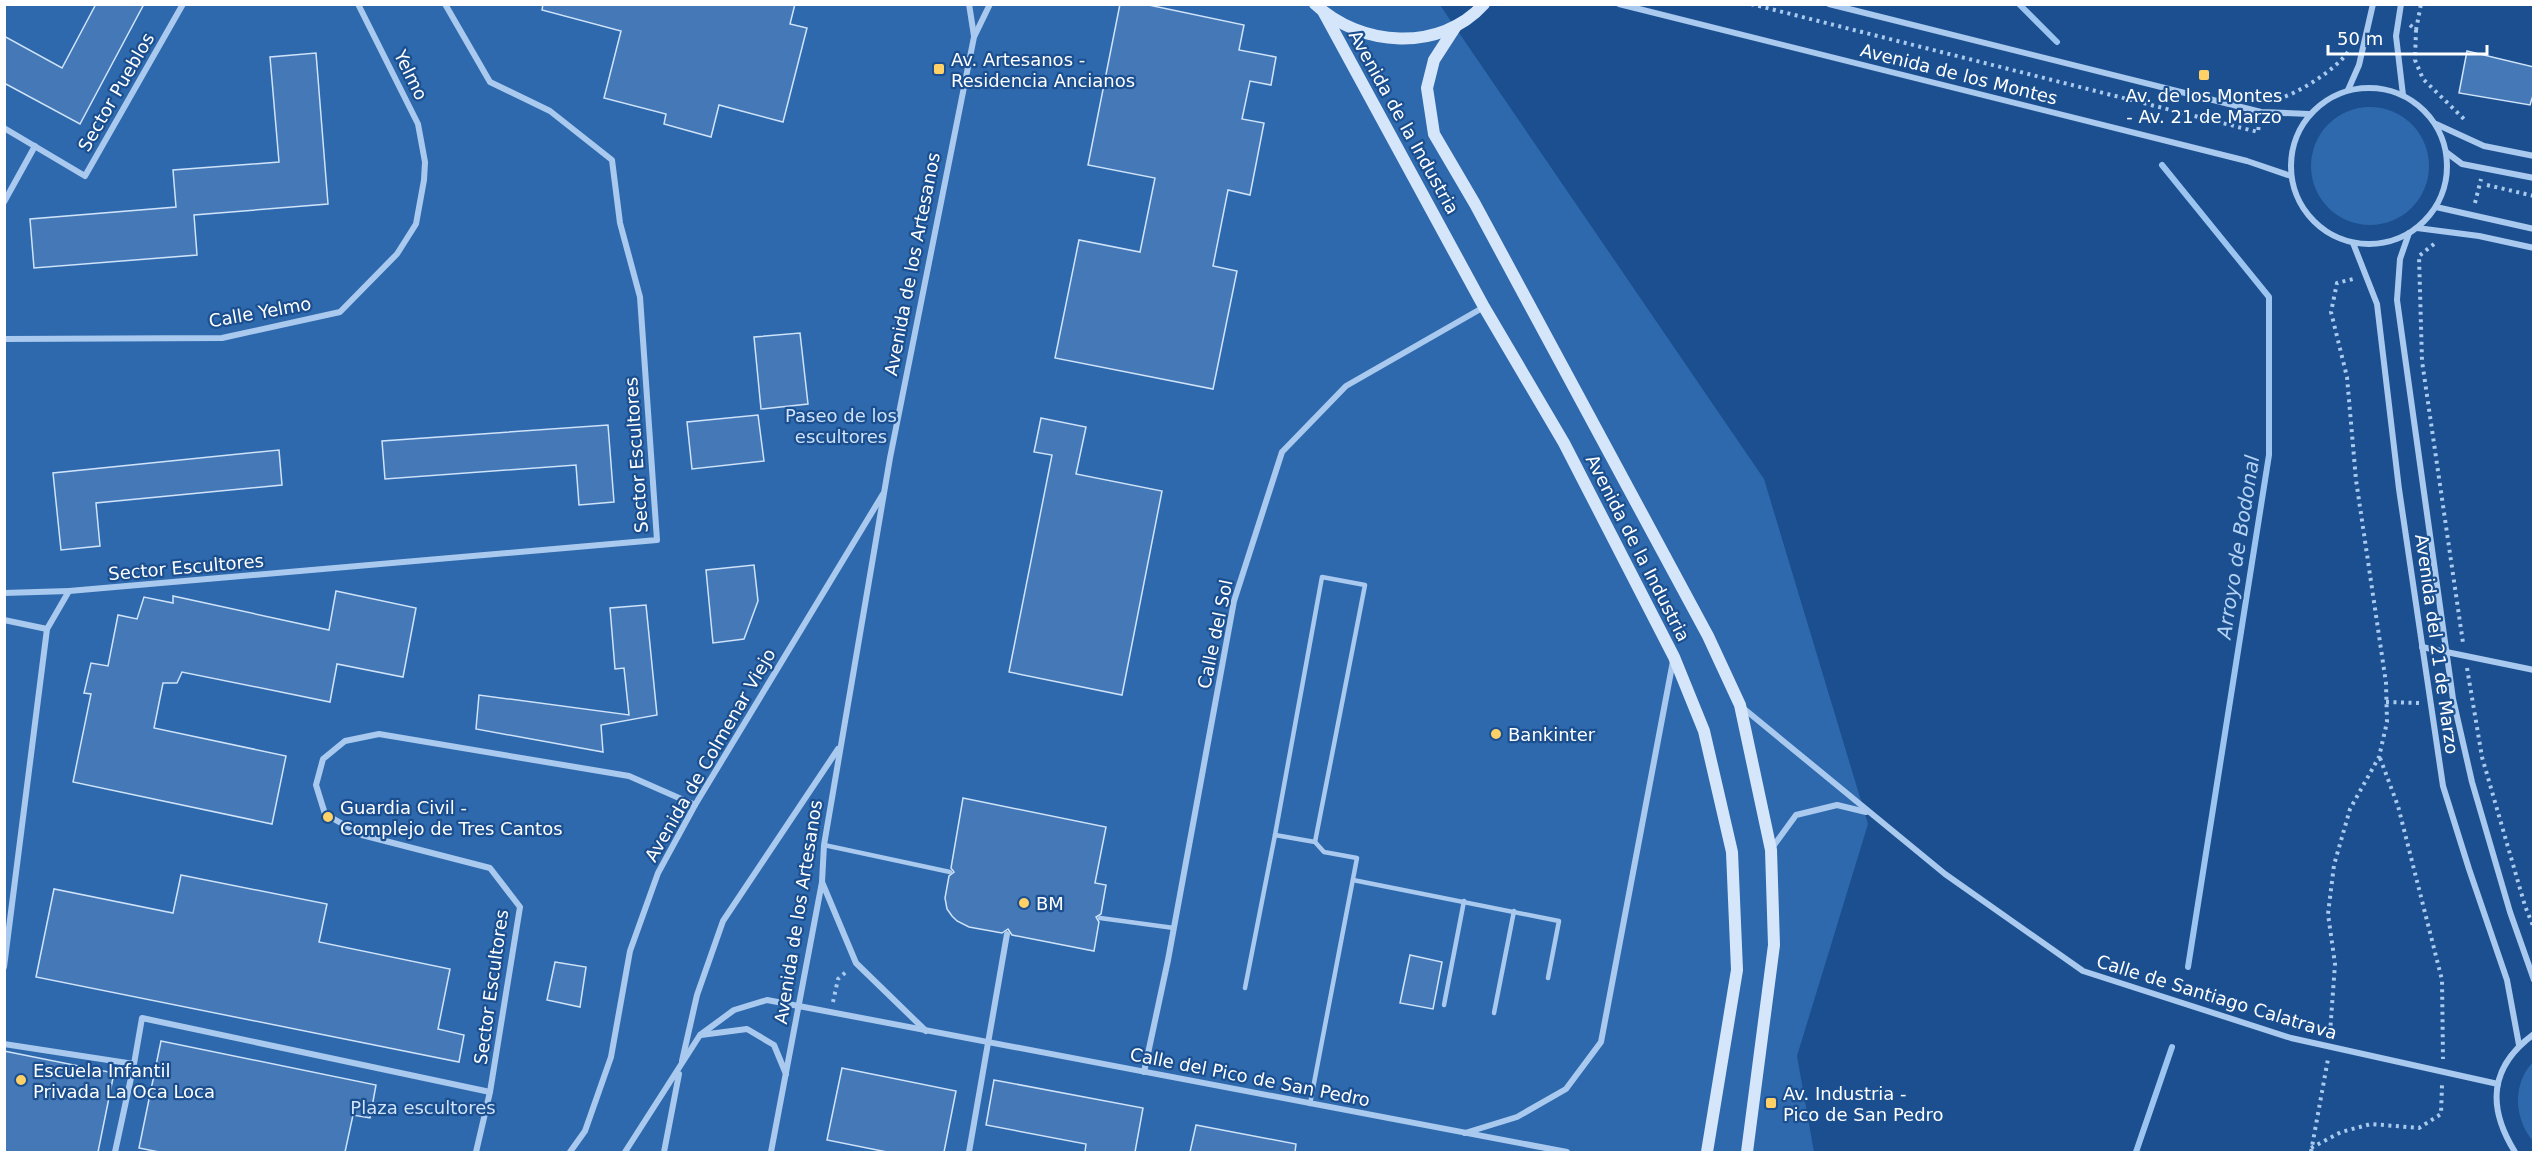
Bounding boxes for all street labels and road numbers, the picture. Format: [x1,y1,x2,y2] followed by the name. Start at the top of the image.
[1345,26,1463,218] street label: Avenida de la Industria
[74,29,158,155] street label: Sector Pueblos
[1858,39,2060,109] street label: Avenida de los Montes
[389,46,432,104] street label: Yelmo
[880,151,944,377] street label: Avenida de los Artesanos
[207,293,313,331] street label: Calle Yelmo
[620,376,652,534] street label: Sector Escultores
[1582,451,1694,645] street label: Avenida de la Industria
[2411,533,2463,755] street label: Avenida del 21 de Marzo
[107,550,265,584] street label: Sector Escultores
[1193,577,1237,691] street label: Calle del Sol
[640,645,780,865] street label: Avenida de Colmenar Viejo
[770,798,826,1026] street label: Avenida de los Artesanos
[470,908,512,1066] street label: Sector Escultores
[2094,950,2340,1044] street label: Calle de Santiago Calatrava
[1128,1043,1372,1111] street label: Calle del Pico de San Pedro

